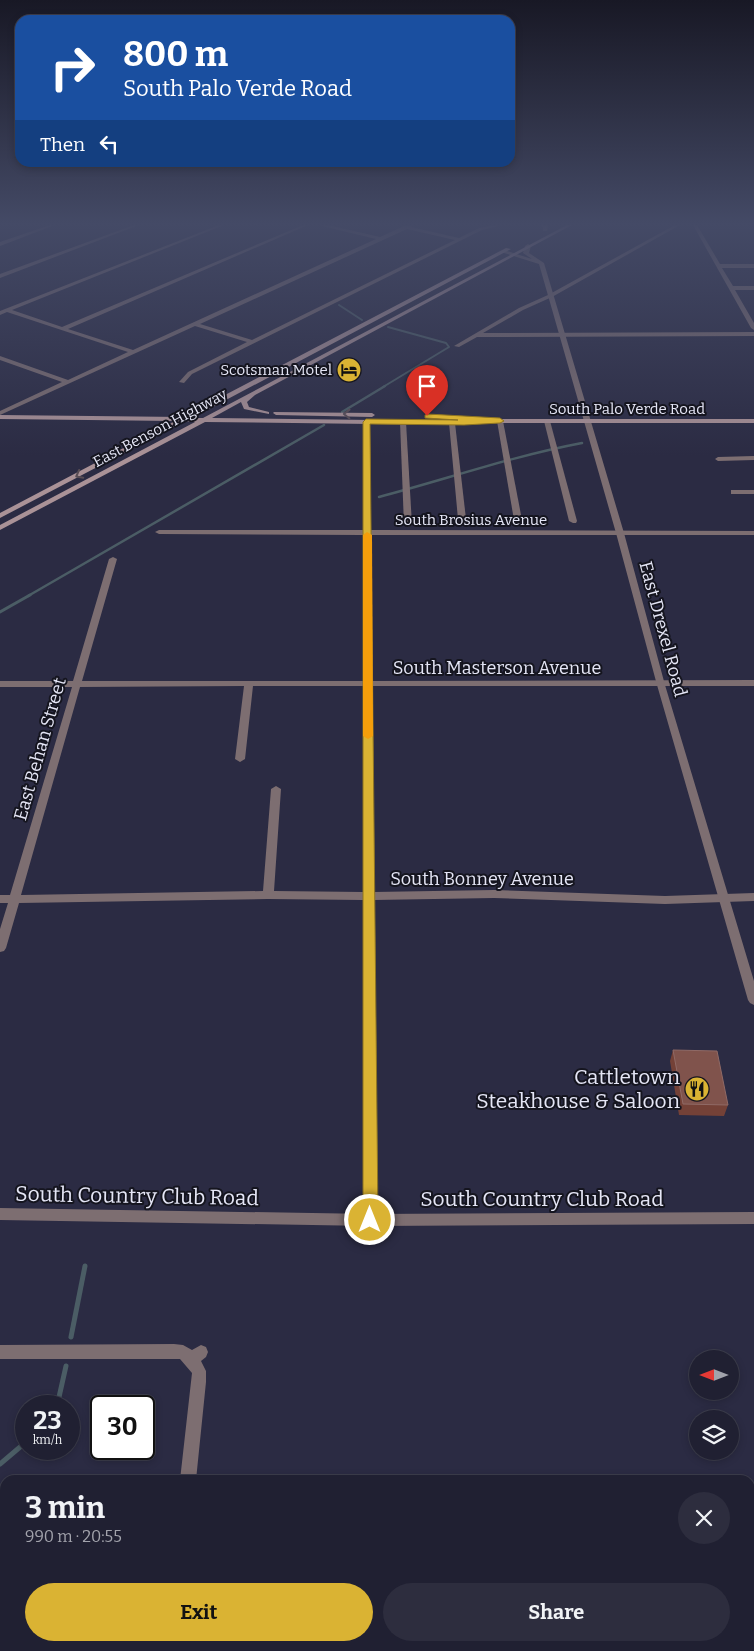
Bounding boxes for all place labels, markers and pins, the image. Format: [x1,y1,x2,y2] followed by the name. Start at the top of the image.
[336,357,362,383] hotel icon: Scotsman Motel
[220,361,332,379] place label: Scotsman Motel
[406,365,448,416] pin
[476,1064,680,1114] place label: Cattletown Steakhouse & Saloon
[684,1076,710,1102] restaurant icon: Cattletown Steakhouse & Saloon

